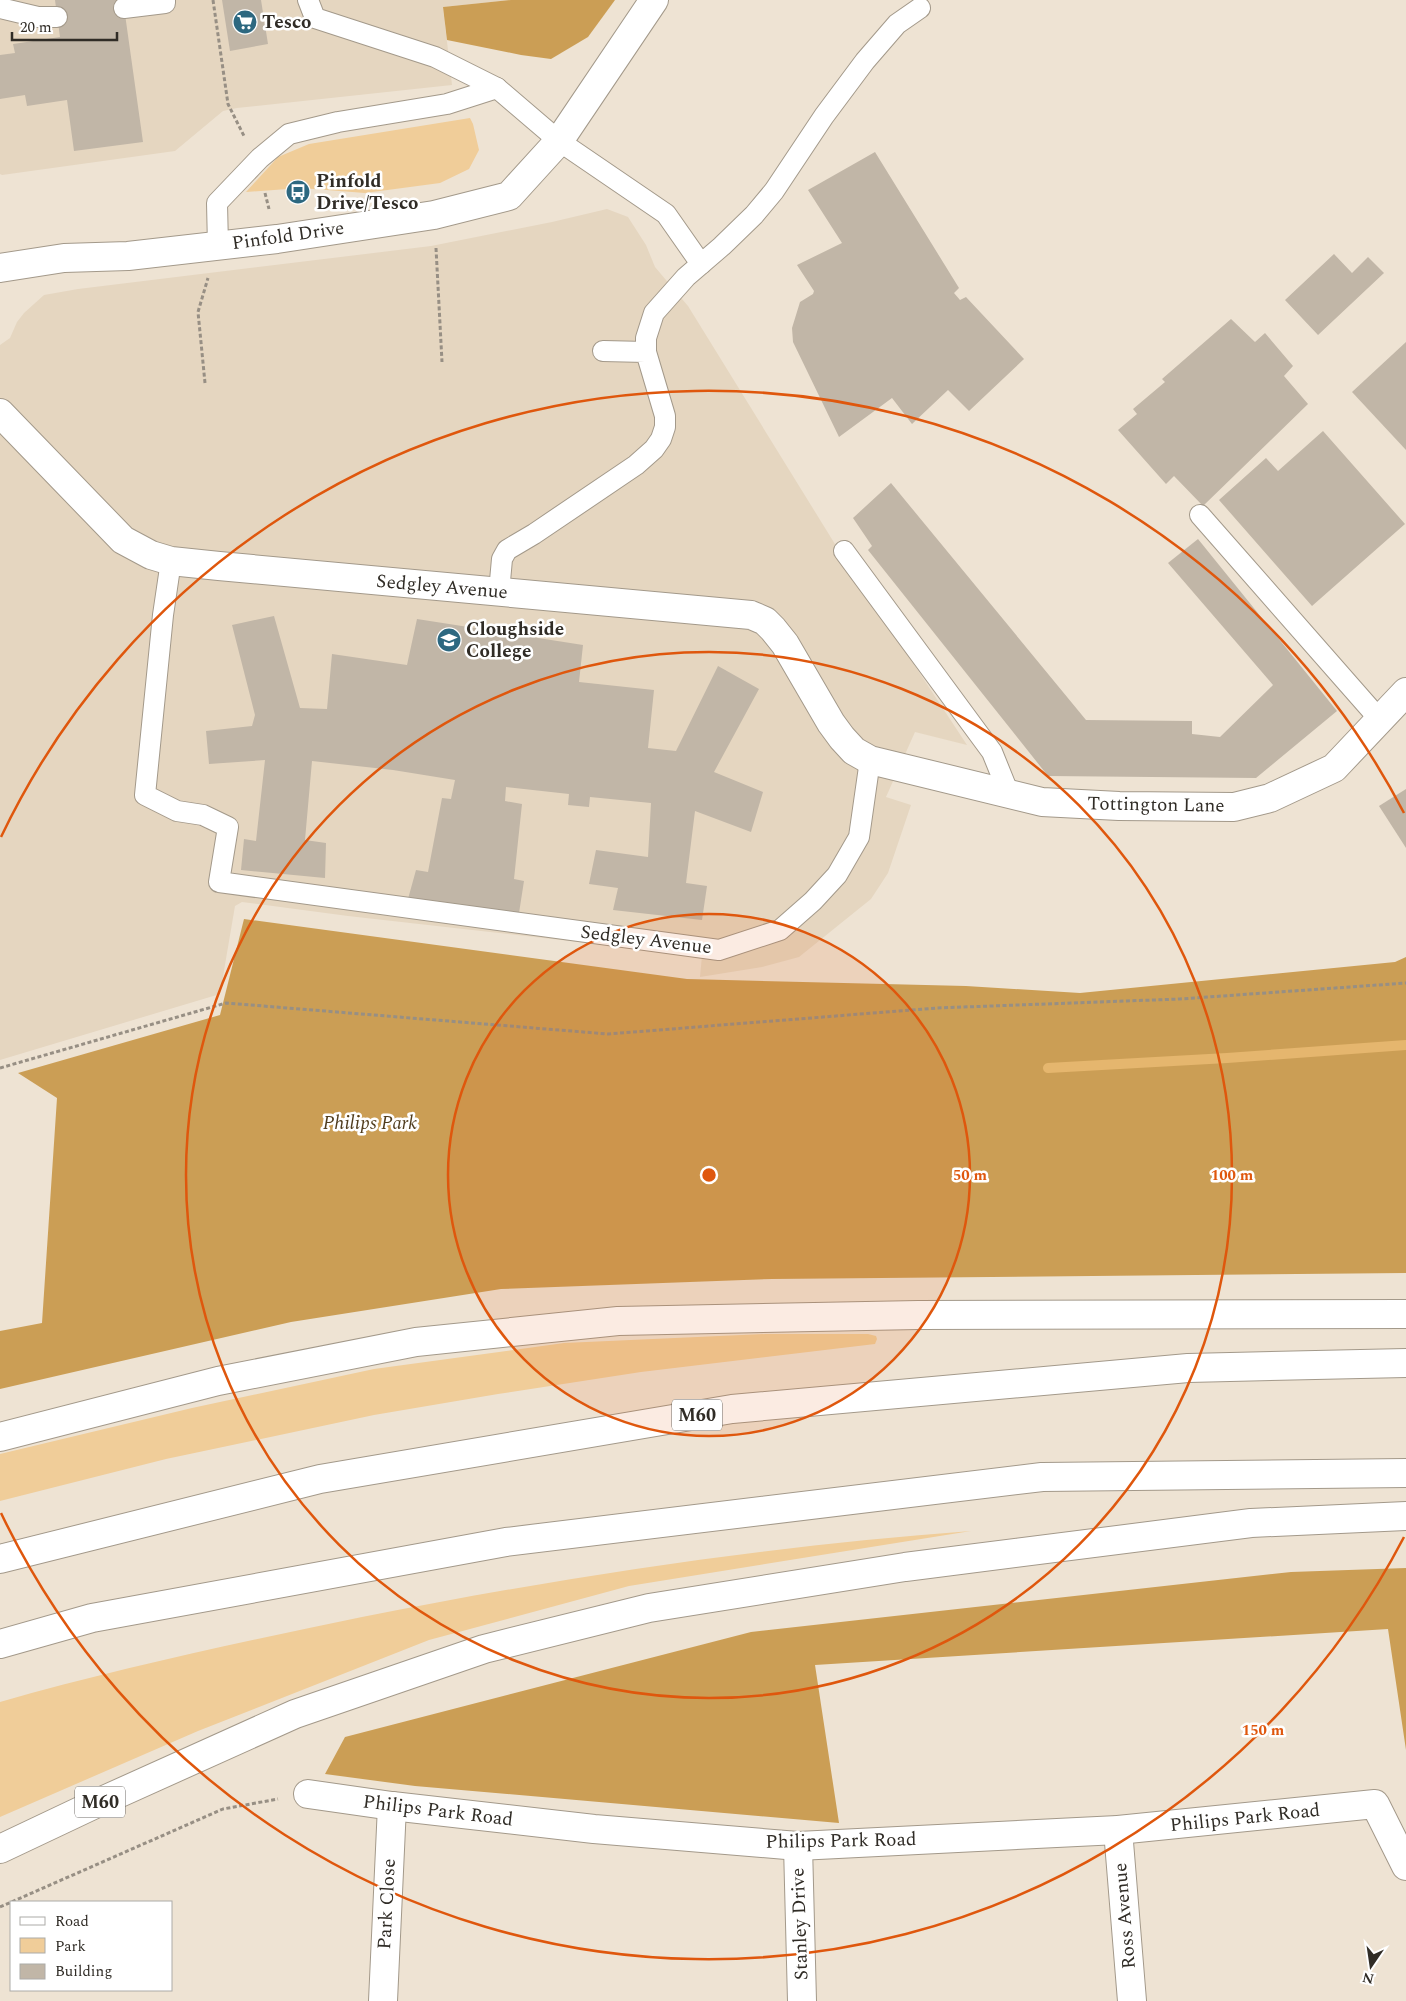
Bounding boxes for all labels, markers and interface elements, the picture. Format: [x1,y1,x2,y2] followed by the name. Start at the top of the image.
[262,8,311,37] place label: Tesco
[232,9,258,35] supermarket icon: Tesco
[12,10,118,42] scale bar
[20,16,52,39] text: 20 m
[316,167,418,218] place label: Pinfold Drive/Tesco
[285,179,311,205] bus stop icon: Pinfold Drive/Tesco
[230,214,346,258] street label: Pinfold Drive
[375,567,509,607] street label: Sedgley Avenue
[466,615,564,666] place label: Cloughside College
[436,627,462,653] school or university icon: Cloughside College
[1087,789,1225,821] street label: Tottington Lane
[579,918,713,962] street label: Sedgley Avenue
[323,1109,417,1138] park label: Philips Park
[953,1164,988,1187] text: 50 m
[1211,1164,1254,1187] text: 100 m
[700,1166,718,1184] centre of rings
[672,1400,722,1430] road number: M60
[1242,1719,1285,1742] text: 150 m
[75,1786,125,1818] road number: M60
[361,1787,515,1835] street label: Philips Park Road
[1168,1796,1322,1840] street label: Philips Park Road
[765,1825,917,1857] street label: Philips Park Road
[370,1858,404,1950] street label: Park Close
[1106,1862,1144,1970] street label: Ross Avenue
[784,1867,816,1981] street label: Stanley Drive
[10,1901,172,1991] legend
[55,1910,89,1933] text: Road
[55,1935,86,1958] text: Park
[1346,1941,1396,1991] north arrow
[55,1960,112,1983] text: Building
[1360,1967,1376,1990] text: N

